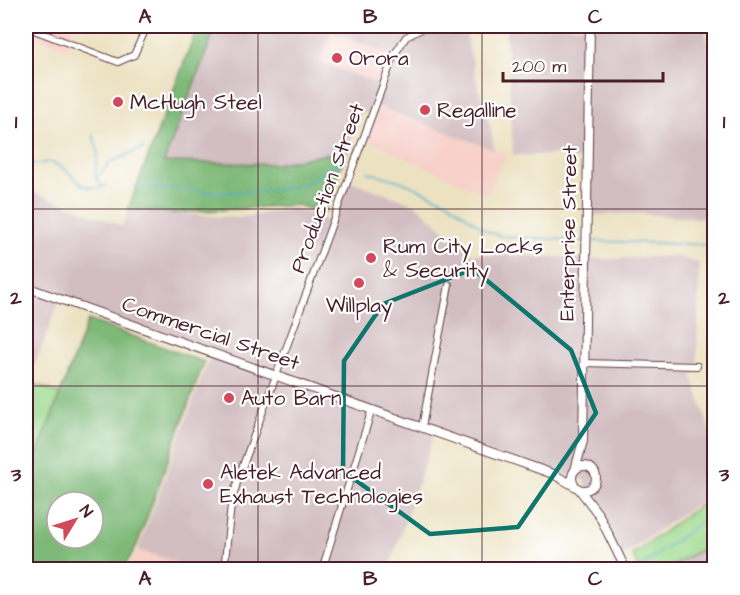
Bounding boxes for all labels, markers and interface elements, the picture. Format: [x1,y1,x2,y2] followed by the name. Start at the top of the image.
[139,3,152,31] text: A
[363,3,378,31] text: B
[588,3,603,31] text: C
[349,44,409,73] place label: Orora
[503,45,664,83] scale bar
[330,51,344,65] marker: Orora
[512,54,566,79] text: 200 m
[130,88,262,119] place label: McHugh Steel
[111,95,125,109] marker: McHugh Steel
[437,96,517,127] place label: Regalline
[283,99,372,277] street label: Production Street
[418,103,432,117] marker: Regalline
[15,108,18,136] text: 1
[723,108,726,136] text: 1
[552,144,586,321] street label: Enterprise Street
[383,232,543,287] place label: Rum City Locks & Security
[364,251,378,265] marker: Rum City Locks & Security
[352,276,366,290] marker: Willplay
[9,284,22,312] text: 2
[717,284,730,312] text: 2
[118,289,304,378] street label: Commercial Street
[326,291,393,322] place label: Willplay
[241,384,342,413] place label: Auto Barn
[222,391,236,405] marker: Auto Barn
[220,458,423,513] place label: Aletek Advanced Exhaust Technologies
[10,461,22,489] text: 3
[718,461,730,489] text: 3
[201,477,215,491] marker: Aletek Advanced Exhaust Technologies
[45,490,105,550] north arrow
[74,501,98,522] text: N
[139,565,152,593] text: A
[363,565,378,593] text: B
[588,565,603,593] text: C

